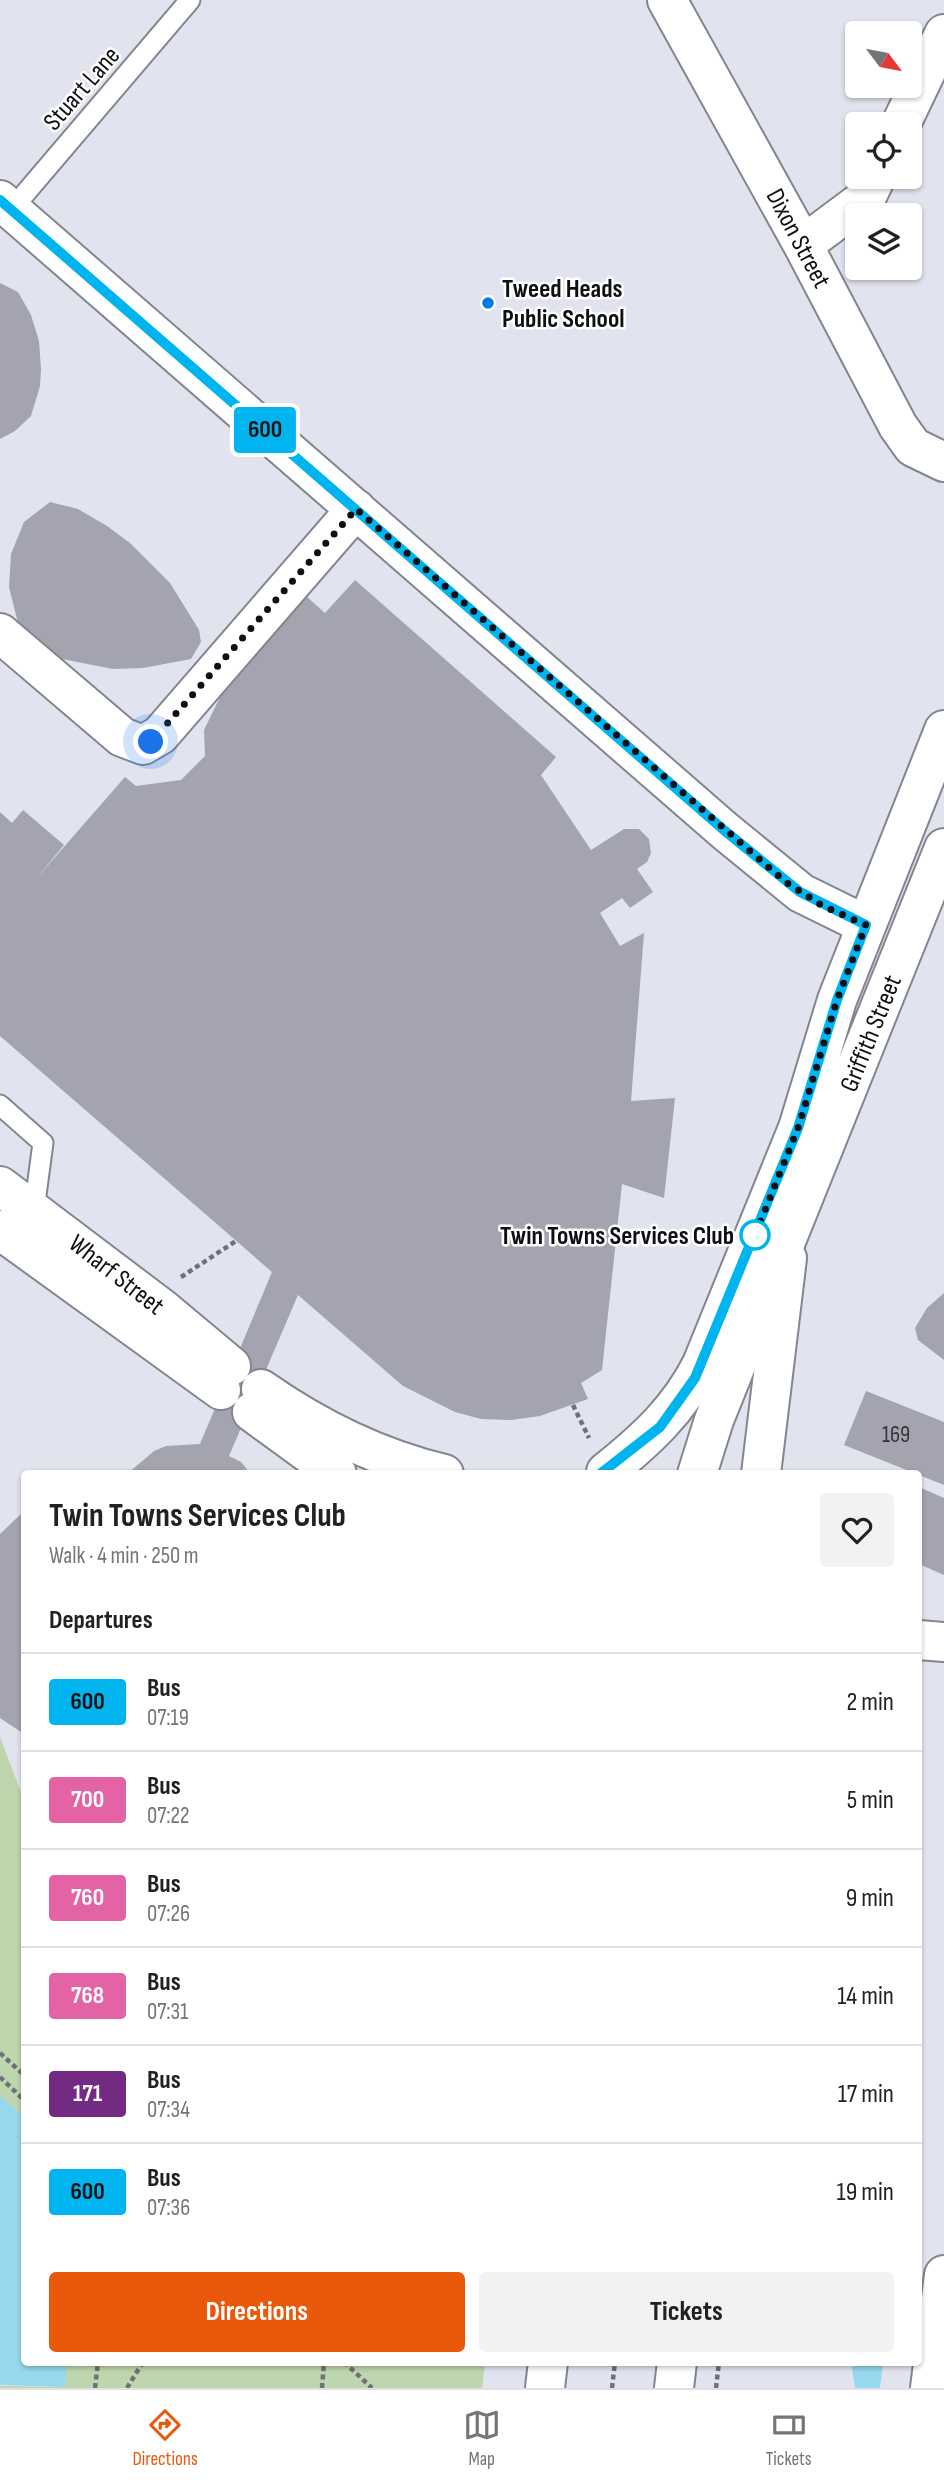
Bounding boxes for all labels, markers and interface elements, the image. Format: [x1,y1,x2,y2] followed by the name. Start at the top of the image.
[845,21,922,98] north arrow
[845,21,922,280] map controls
[37,41,127,137] street label: Stuart Lane
[845,112,922,189] button: locate
[759,184,837,294] street label: Dixon Street
[845,203,922,280] button: layers
[502,274,625,335] place label: Tweed Heads Public School
[480,295,496,311] marker: Tweed Heads Public School
[225,407,305,453] line badge: 600
[248,415,282,444] text: 600
[133,724,168,759] your location
[834,971,909,1096] street label: Griffith Street
[740,1220,770,1250] marker: Twin Towns Services Club
[500,1221,734,1252] place label: Twin Towns Services Club
[62,1228,170,1322] street label: Wharf Street
[882,1421,910,1449] house number: 169
[820,1493,894,1567] button: heart
[49,1496,346,1536] text: Twin Towns Services Club
[49,1542,199,1570] text: Walk · 4 min · 250 m
[49,1605,153,1636] text: Departures
[147,1673,181,1704] text: Bus
[70,1687,105,1716] text: 600
[846,1687,894,1718] text: 2 min
[147,1704,189,1732] text: 07:19
[147,1771,181,1802] text: Bus
[71,1785,104,1814] text: 700
[847,1785,894,1816] text: 5 min
[147,1802,190,1830] text: 07:22
[147,1869,181,1900] text: Bus
[71,1883,104,1912] text: 760
[846,1883,894,1914] text: 9 min
[147,1900,190,1928] text: 07:26
[147,1967,181,1998] text: Bus
[71,1981,104,2010] text: 768
[837,1981,894,2012] text: 14 min
[147,1998,188,2026] text: 07:31
[147,2065,181,2096] text: Bus
[73,2079,102,2108] text: 171
[838,2079,894,2110] text: 17 min
[147,2096,190,2124] text: 07:34
[147,2163,181,2194] text: Bus
[70,2177,105,2206] text: 600
[837,2177,894,2208] text: 19 min
[147,2194,190,2222] text: 07:36
[49,2272,465,2352] button: Directions
[479,2272,894,2352] button: Tickets
[132,2406,198,2471] tab: Directions
[463,2406,501,2471] tab: Map
[766,2406,812,2471] tab: Tickets

